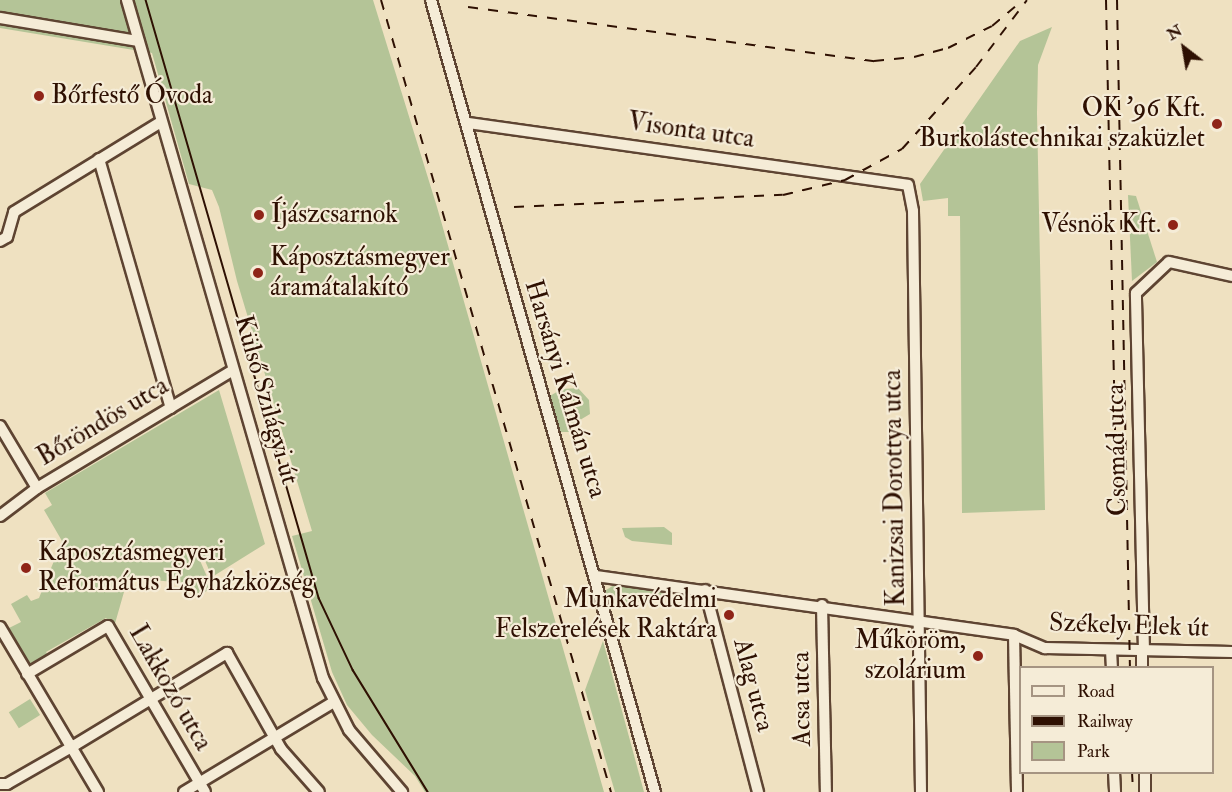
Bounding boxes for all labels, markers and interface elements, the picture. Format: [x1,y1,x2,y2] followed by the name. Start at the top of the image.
[1154,18,1214,78] north arrow
[1163,20,1186,45] text: N
[51,80,213,112] place label: Bőrfestő Óvoda
[32,89,46,103] marker: Bőrfestő Óvoda
[919,93,1205,154] place label: OK '96 Kft. Burkolástechnikai szaküzlet
[626,107,756,155] street label: Visonta utca
[1210,117,1224,131] marker: OK '96 Kft. Burkolástechnikai szaküzlet
[271,199,398,231] place label: Íjászcsarnok
[252,208,266,222] marker: Íjászcsarnok
[1041,209,1161,241] place label: Vésnök Kft.
[1166,218,1180,232] marker: Vésnök Kft.
[270,242,450,304] place label: Káposztásmegyer áramátalakító
[251,266,265,280] marker: Káposztásmegyer áramátalakító
[517,276,613,502] street label: Harsányi Kálmán utca
[227,312,305,488] street label: Külső Szilágyi út
[877,369,913,607] street label: Kanizsai Dorottya utca
[32,371,174,473] street label: Bőröndös utca
[1100,383,1134,517] street label: Csomád utca
[38,537,315,598] place label: Káposztásmegyeri Református Egyházközség
[19,561,33,575] marker: Káposztásmegyeri Református Egyházközség
[495,584,717,646] place label: Munkavédelmi Felszerelések Raktára
[722,608,736,622] marker: Munkavédelmi Felszerelések Raktára
[1048,608,1210,644] street label: Székely Elek út
[122,620,218,756] street label: Lakkozó utca
[855,625,966,686] place label: Műköröm, szolárium
[726,635,780,735] street label: Alag utca
[971,649,985,663] marker: Műköröm, szolárium
[786,651,818,747] street label: Acsa utca
[1019,666,1214,774] legend
[1077,680,1115,703] text: Road
[1077,710,1133,733] text: Railway
[1077,740,1110,763] text: Park

